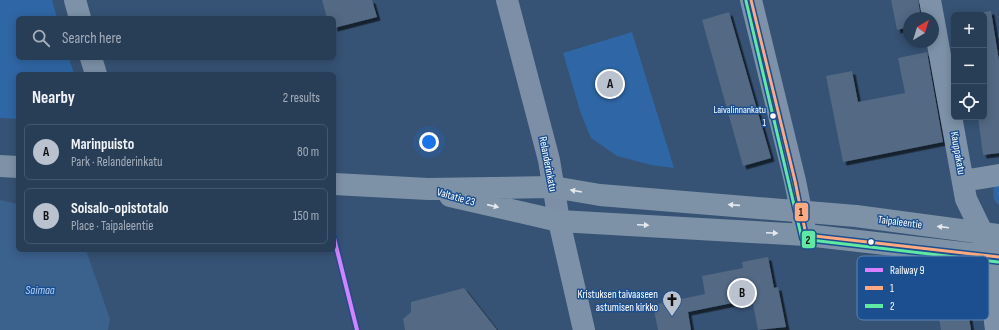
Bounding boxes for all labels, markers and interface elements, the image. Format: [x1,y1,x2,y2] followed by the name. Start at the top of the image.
[903,12,939,48] north arrow
[951,12,987,120] map controls
[951,12,987,48] button: +
[16,16,336,60] search box
[30,27,52,49] icon: search
[62,29,122,48] text: Search here
[951,48,987,84] button: −
[597,69,623,99] pin: A
[951,84,987,120] button: locate
[32,88,75,108] text: Nearby
[283,90,320,106] text: 2 results
[714,104,767,129] place label: Laivalinnankatu 1
[768,111,778,121] marker: Laivalinnankatu 1
[948,130,968,176] street label: Kauppakatu
[419,132,439,152] your location
[71,135,134,154] text: Marinpuisto
[536,135,560,193] street label: Relanderinkatu
[43,144,49,160] text: A
[297,144,319,160] text: 80 m
[71,154,163,170] text: Park · Relanderinkatu
[435,185,477,209] street label: Valtatie 23
[570,187,582,193] one-way arrow
[71,199,169,218] text: Soisalo-opistotalo
[728,201,740,208] one-way arrow
[794,202,809,222] line badge: 1
[487,204,499,210] one-way arrow
[799,206,804,219] text: 1
[43,208,49,224] text: B
[293,208,319,224] text: 150 m
[877,213,923,231] street label: Taipaleentie
[71,218,153,234] text: Place · Taipaleentie
[637,222,650,228] one-way arrow
[937,224,950,230] one-way arrow
[766,229,778,236] one-way arrow
[801,230,816,249] line badge: 2
[806,234,811,247] text: 2
[866,237,876,247] unlabelled marker
[857,256,989,320] legend
[890,264,924,277] text: Railway 9
[729,278,755,308] pin: B
[890,282,894,295] text: 1
[25,283,55,298] water label: Saimaa
[578,288,658,314] place label: Kristuksen taivaaseen astumisen kirkko
[661,289,683,317] church icon: Kristuksen taivaaseen astumisen kirkko
[890,300,895,313] text: 2

